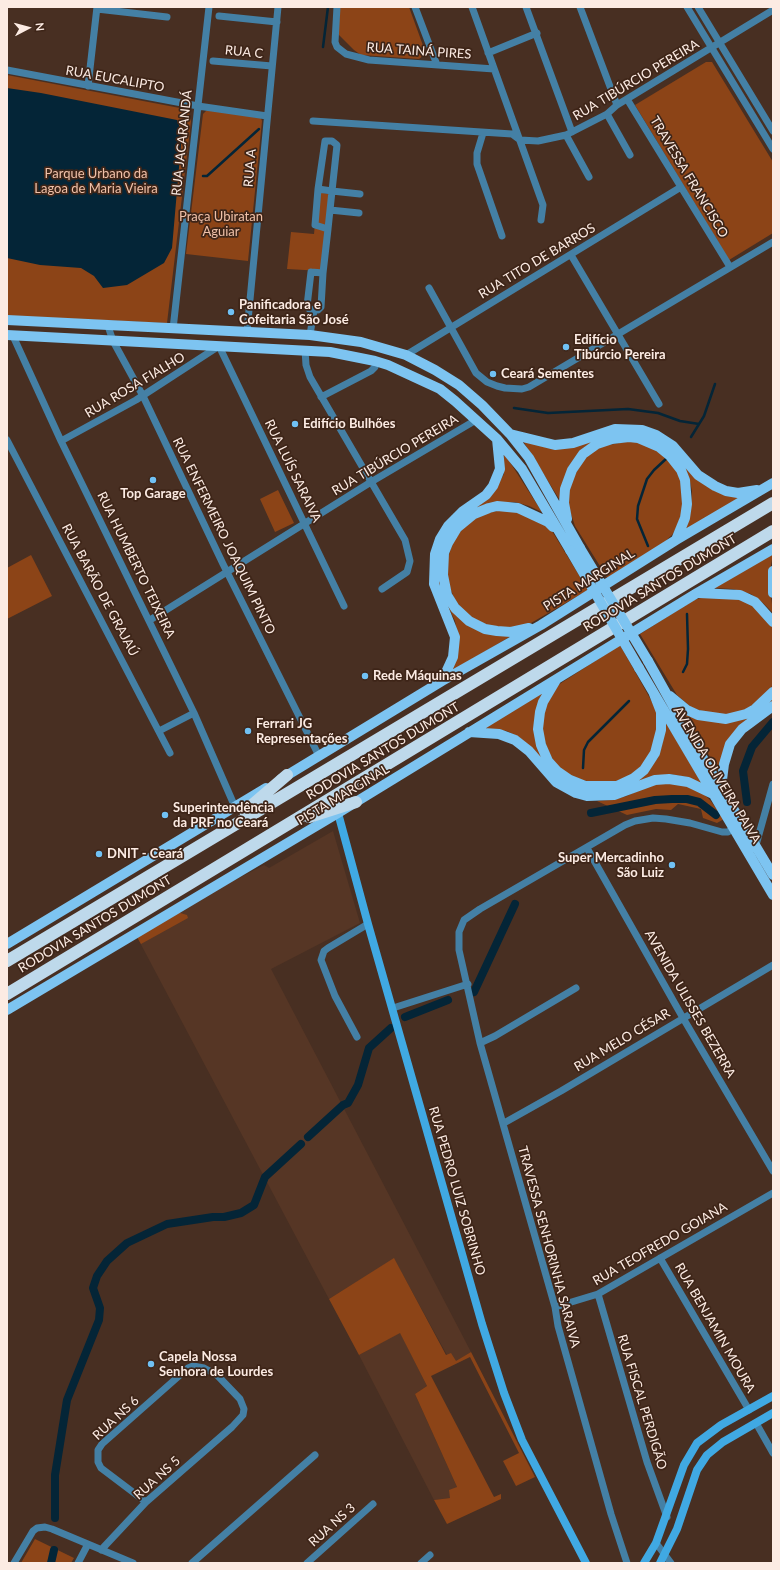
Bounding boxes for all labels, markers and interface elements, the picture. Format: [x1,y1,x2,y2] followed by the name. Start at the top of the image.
[8,8,48,48] north arrow
[34,22,47,32] text: N
[570,36,702,124] street label: RUA TIBÚRCIO PEREIRA
[366,40,472,62] street label: RUA TAINÁ PIRES
[224,42,264,62] street label: RUA C
[64,63,166,95] street label: RUA EUCALIPTO
[169,89,195,197] street label: RUA JACARANDÁ
[647,113,731,241] street label: TRAVESSA FRANCISCO
[241,148,259,188] street label: RUA A
[34,166,158,197] park label: Parque Urbano da Lagoa de Maria Vieira
[179,209,263,240] park label: Praça Ubiratan Aguiar
[476,220,598,302] street label: RUA TITO DE BARROS
[239,297,349,328] place label: Panificadora e Cofeitaria São José
[226,307,236,317] marker: Panificadora e Cofeitaria São José
[574,332,666,363] place label: Edifício Tibúrcio Pereira
[561,342,571,352] marker: Edifício Tibúrcio Pereira
[82,349,188,421] street label: RUA ROSA FIALHO
[501,366,594,382] place label: Ceará Sementes
[488,369,498,379] marker: Ceará Sementes
[329,411,461,499] street label: RUA TIBÚRCIO PEREIRA
[303,416,395,432] place label: Edifício Bulhões
[261,417,325,525] street label: RUA LUÍS SARAIVA
[290,419,300,429] marker: Edifício Bulhões
[169,435,279,637] street label: RUA ENFERMEIRO JOAQUIM PINTO
[148,475,158,485] marker: Top Garage
[120,486,186,502] place label: Top Garage
[94,489,178,641] street label: RUA HUMBERTO TEIXEIRA
[58,521,142,659] street label: RUA BARÃO DE GRAJAÚ
[580,531,740,635] street label: RODOVIA SANTOS DUMONT
[540,546,638,614] street label: PISTA MARGINAL
[373,668,462,684] place label: Rede Máquinas
[360,671,370,681] marker: Rede Máquinas
[303,699,463,803] street label: RODOVIA SANTOS DUMONT
[670,704,764,846] street label: AVENIDA OLIVEIRA PAIVA
[256,716,347,747] place label: Ferrari JG Representações
[243,726,253,736] marker: Ferrari JG Representações
[294,761,392,829] street label: PISTA MARGINAL
[173,800,274,831] place label: Superintendência da PRF no Ceará
[160,810,170,820] marker: Superintendência da PRF no Ceará
[107,846,183,862] place label: DNIT - Ceará
[94,849,104,859] marker: DNIT - Ceará
[558,850,664,881] place label: Super Mercadinho São Luiz
[667,860,677,870] marker: Super Mercadinho São Luiz
[15,872,175,976] street label: RODOVIA SANTOS DUMONT
[641,927,739,1081] street label: AVENIDA ULISSES BEZERRA
[571,1005,673,1075] street label: RUA MELO CÉSAR
[425,1105,489,1277] street label: RUA PEDRO LUIZ SOBRINHO
[515,1145,583,1349] street label: TRAVESSA SENHORINHA SARAIVA
[590,1199,730,1289] street label: RUA TEOFREDO GOIANA
[671,1260,759,1396] street label: RUA BENJAMIN MOURA
[614,1333,670,1471] street label: RUA FISCAL PERDIGÃO
[159,1349,273,1380] place label: Capela Nossa Senhora de Lourdes
[146,1359,156,1369] marker: Capela Nossa Senhora de Lourdes
[90,1393,142,1443] street label: RUA NS 6
[130,1453,184,1503] street label: RUA NS 5
[305,1500,359,1550] street label: RUA NS 3

